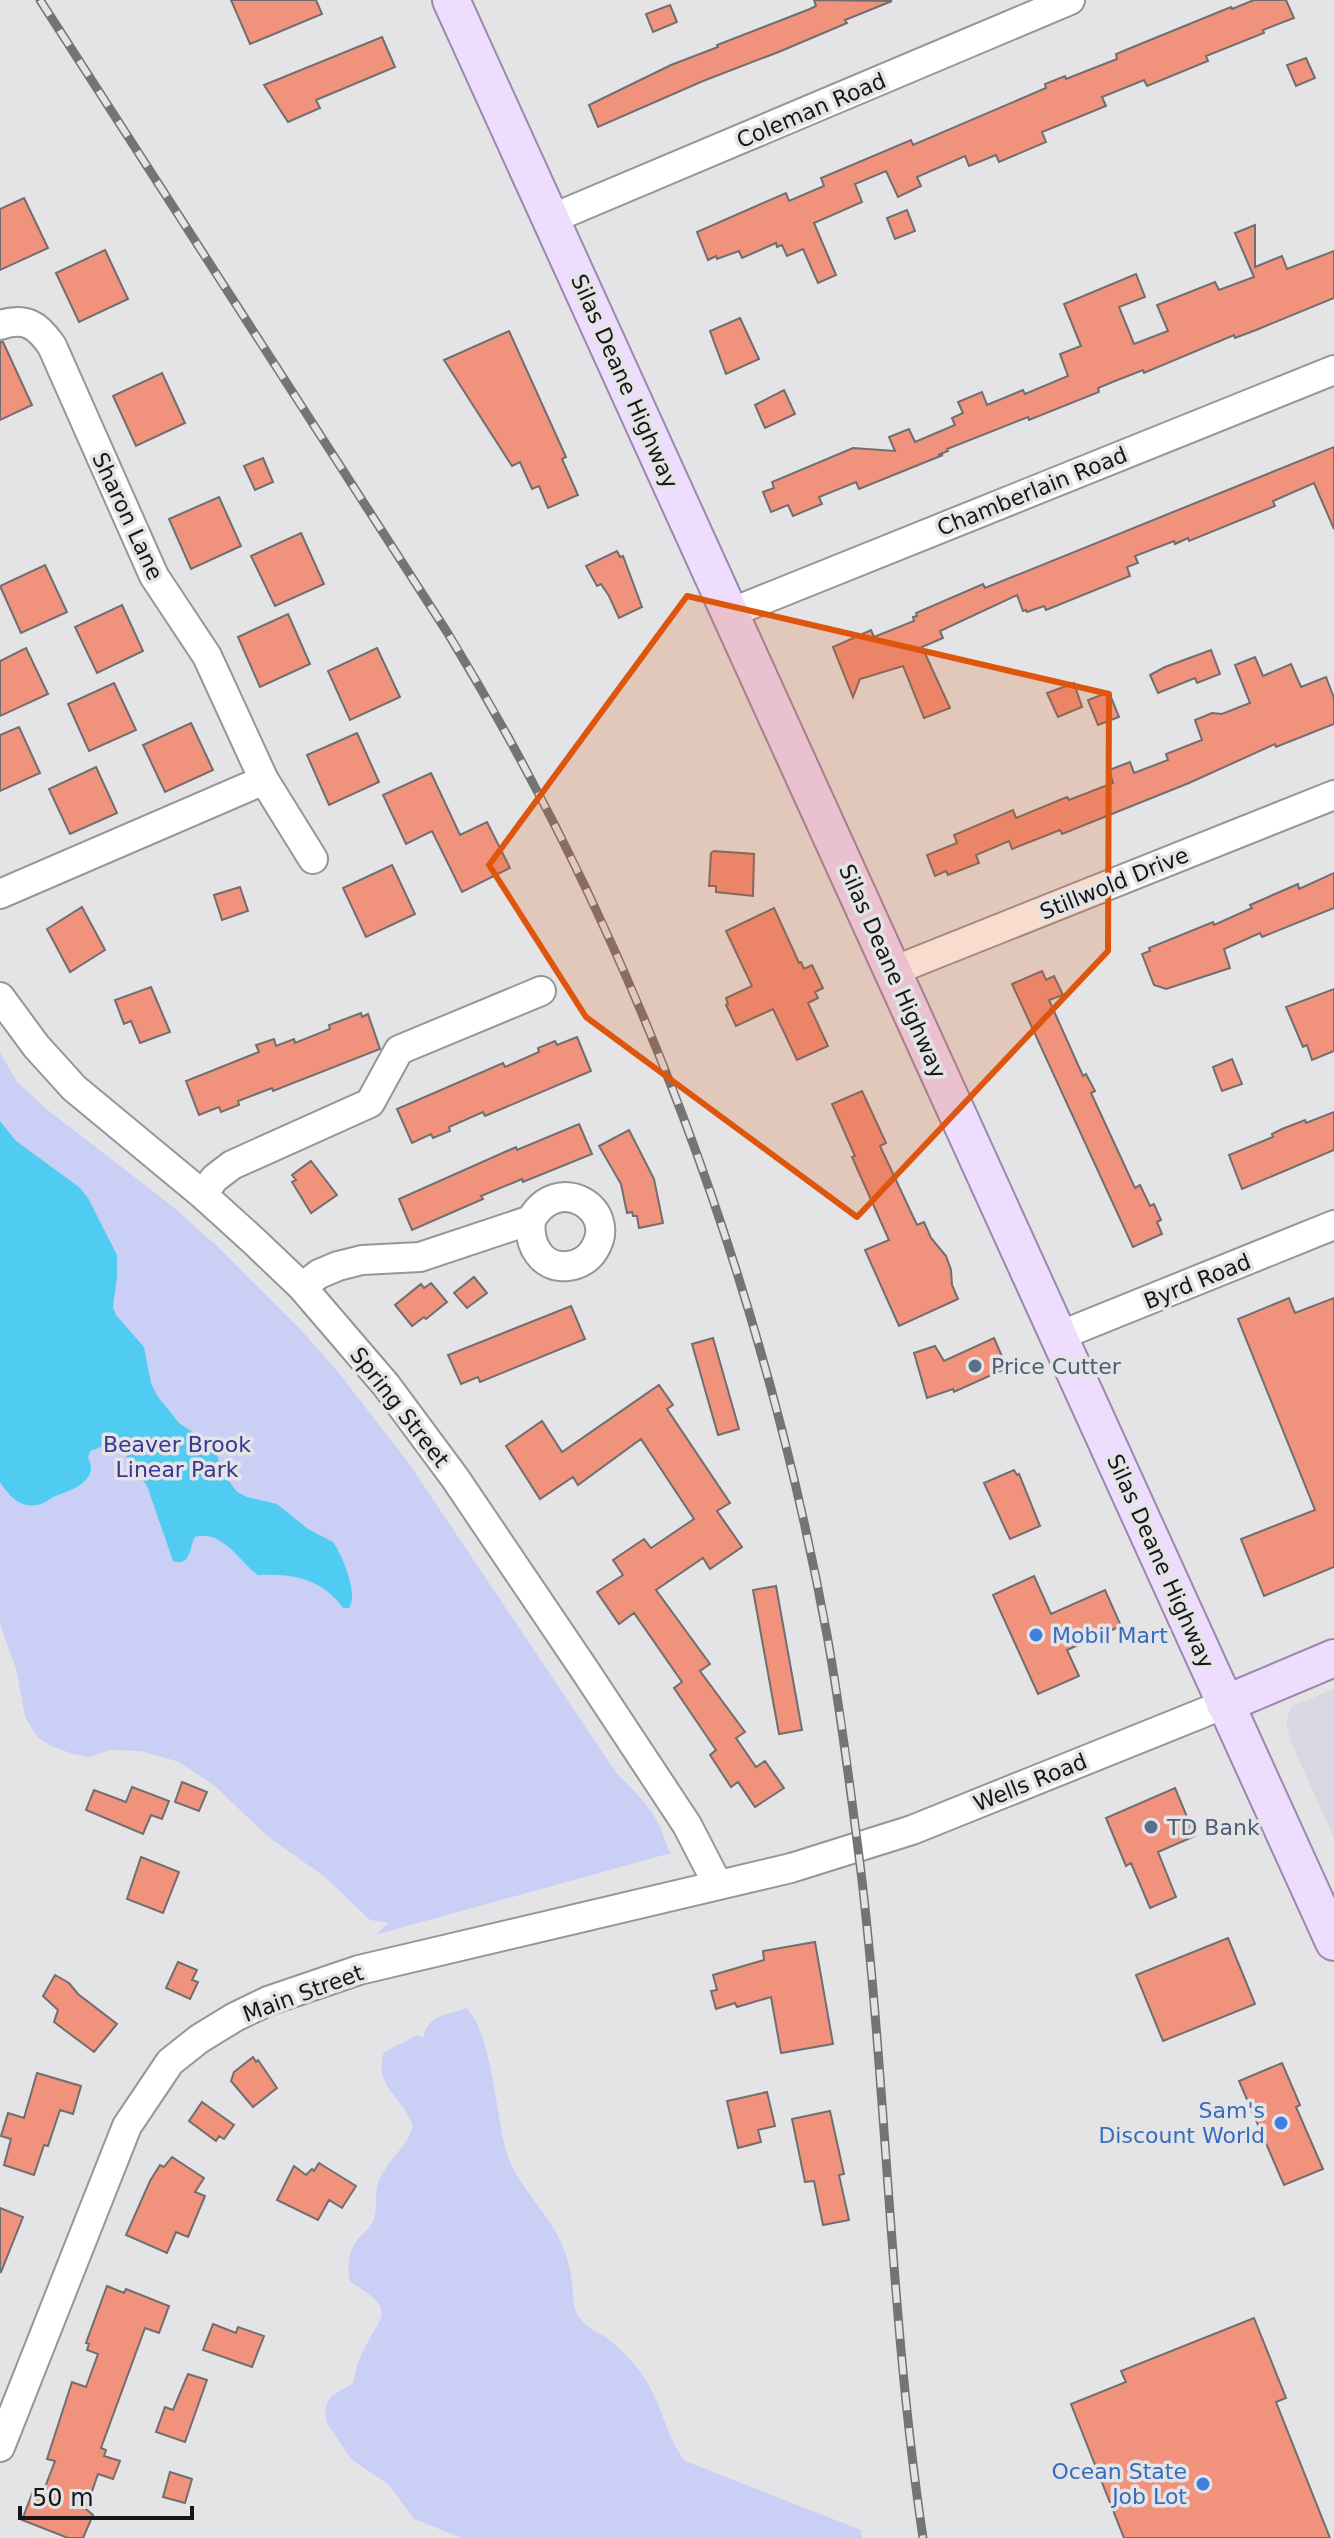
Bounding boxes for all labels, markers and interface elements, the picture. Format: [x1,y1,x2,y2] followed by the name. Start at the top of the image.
[733,68,890,153] street label: Coleman Road
[566,270,683,492] street label: Silas Deane Highway
[934,442,1131,541] street label: Chamberlain Road
[87,449,168,584] street label: Sharon Lane
[1036,842,1192,925] street label: Stillwold Drive
[834,860,951,1082] street label: Silas Deane Highway
[1140,1249,1254,1314] street label: Byrd Road
[345,1343,454,1472] street label: Spring Street
[991,1354,1122,1379] place label: Price Cutter
[966,1357,984,1375] marker: Price Cutter
[103,1432,251,1482] park label: Beaver Brook Linear Park
[1102,1450,1219,1672] street label: Silas Deane Highway
[1052,1623,1168,1648] place label: Mobil Mart
[1027,1626,1045,1644] marker: Mobil Mart
[970,1748,1090,1817] street label: Wells Road
[1166,1815,1260,1840] place label: TD Bank
[1142,1818,1160,1836] marker: TD Bank
[240,1960,367,2027] street label: Main Street
[1098,2098,1265,2148] place label: Sam's Discount World
[1272,2114,1290,2132] marker: Sam's Discount World
[1051,2459,1187,2509] place label: Ocean State Job Lot
[20,2470,192,2520] scale bar
[1194,2475,1212,2493] marker: Ocean State Job Lot
[32,2484,94,2512] text: 50 m

